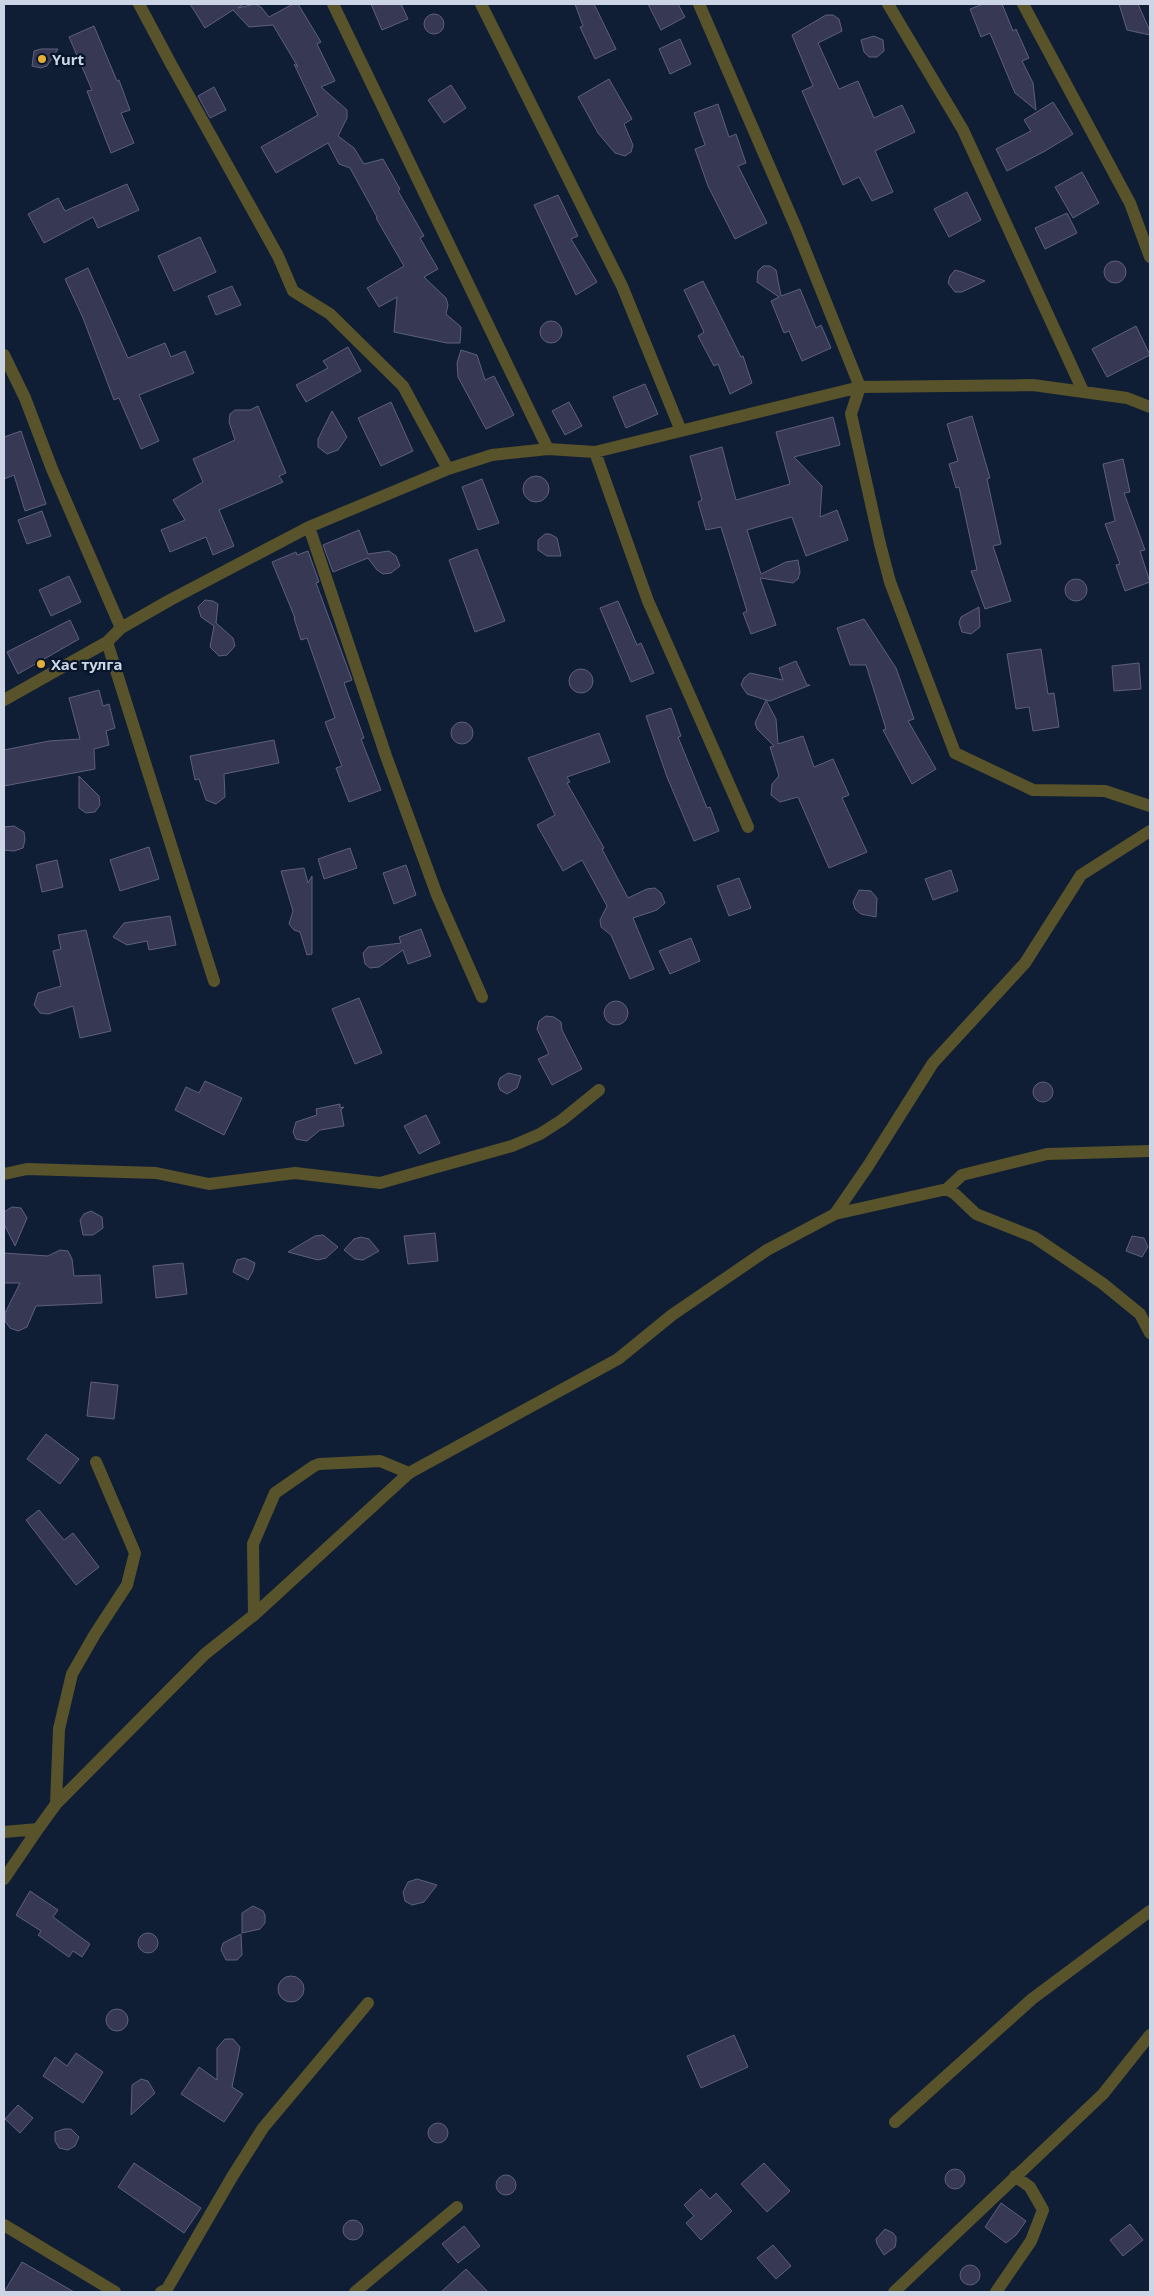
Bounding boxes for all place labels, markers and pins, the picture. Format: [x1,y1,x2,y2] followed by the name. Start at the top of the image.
[52,49,84,69] place label: Yurt
[36,53,48,65] marker: Yurt
[51,654,122,674] place label: Хас тулга
[35,658,47,670] marker: Хас тулга

